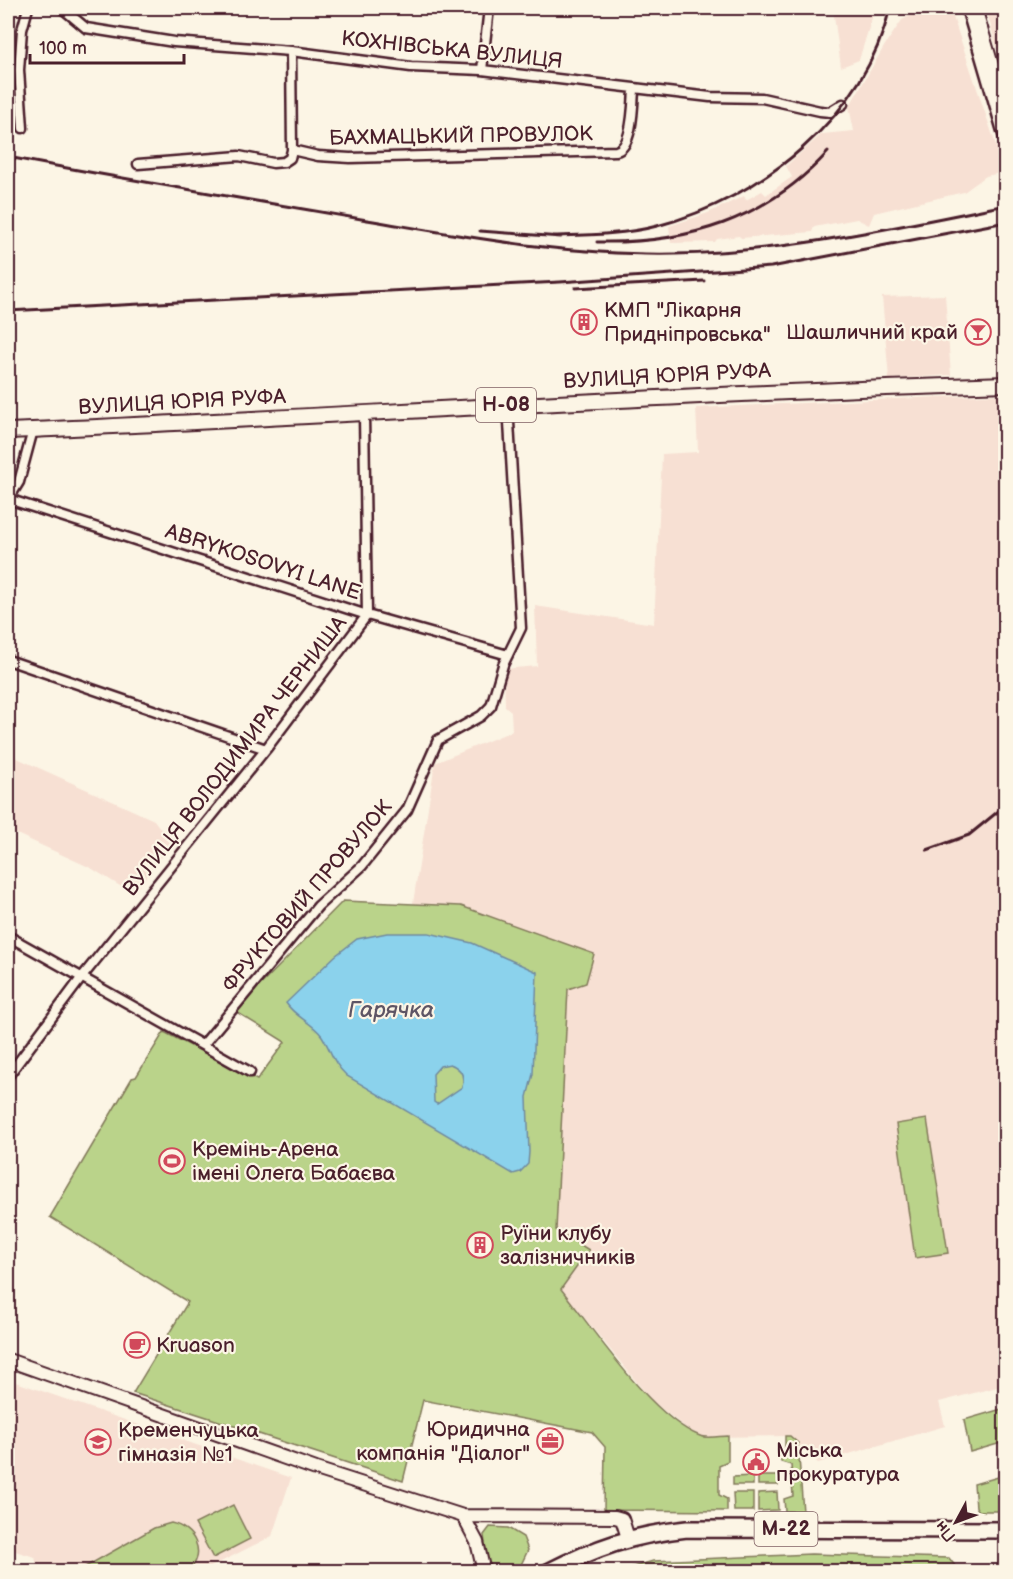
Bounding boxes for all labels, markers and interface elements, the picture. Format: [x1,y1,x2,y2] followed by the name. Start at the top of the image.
[340,26,564,74] street label: КОХНІВСЬКА ВУЛИЦЯ
[30,27,184,65] scale bar
[39,38,87,59] text: 100 m
[329,121,593,151] street label: БАХМАЦЬКИЙ ПРОВУЛОК
[604,298,771,347] place label: КМП "Лікарня Придніпровська"
[569,307,599,337] building icon: КМП "Лікарня Придніпровська"
[963,317,993,347] bar icon: Шашличний край
[786,320,958,345] place label: Шашличний край
[563,358,772,394] street label: ВУЛИЦЯ ЮРІЯ РУФА
[78,384,287,420] street label: ВУЛИЦЯ ЮРІЯ РУФА
[476,388,536,422] road number: Н-08
[162,519,364,605] street label: ABRYKOSOVYI LANE
[118,611,352,901] street label: ВУЛИЦЯ ВОЛОДИМИРА ЧЕРНИША
[217,795,397,997] street label: ФРУКТОВИЙ ПРОВУЛОК
[348,997,434,1024] water label: Гарячка
[192,1137,396,1186] place label: Кремінь-Арена імені Олега Бабаєва
[157,1146,187,1176] sports icon: Кремінь-Арена імені Олега Бабаєва
[500,1221,635,1270] place label: Руїни клубу залізничників
[465,1230,495,1260] building icon: Руїни клубу залізничників
[122,1330,152,1360] cafe icon: Kruason
[156,1333,235,1358] place label: Kruason
[356,1417,531,1466] place label: Юридична компанія "Діалог"
[118,1418,260,1467] place label: Кременчуцька гімназія №1
[535,1426,565,1456] office icon: Юридична компанія "Діалог"
[83,1427,113,1457] school or university icon: Кременчуцька гімназія №1
[776,1438,900,1487] place label: Міська прокуратура
[741,1447,771,1477] public building icon: Міська прокуратура
[926,1492,986,1552] north arrow
[754,1512,818,1546] road number: М-22
[932,1517,960,1545] text: Пн

